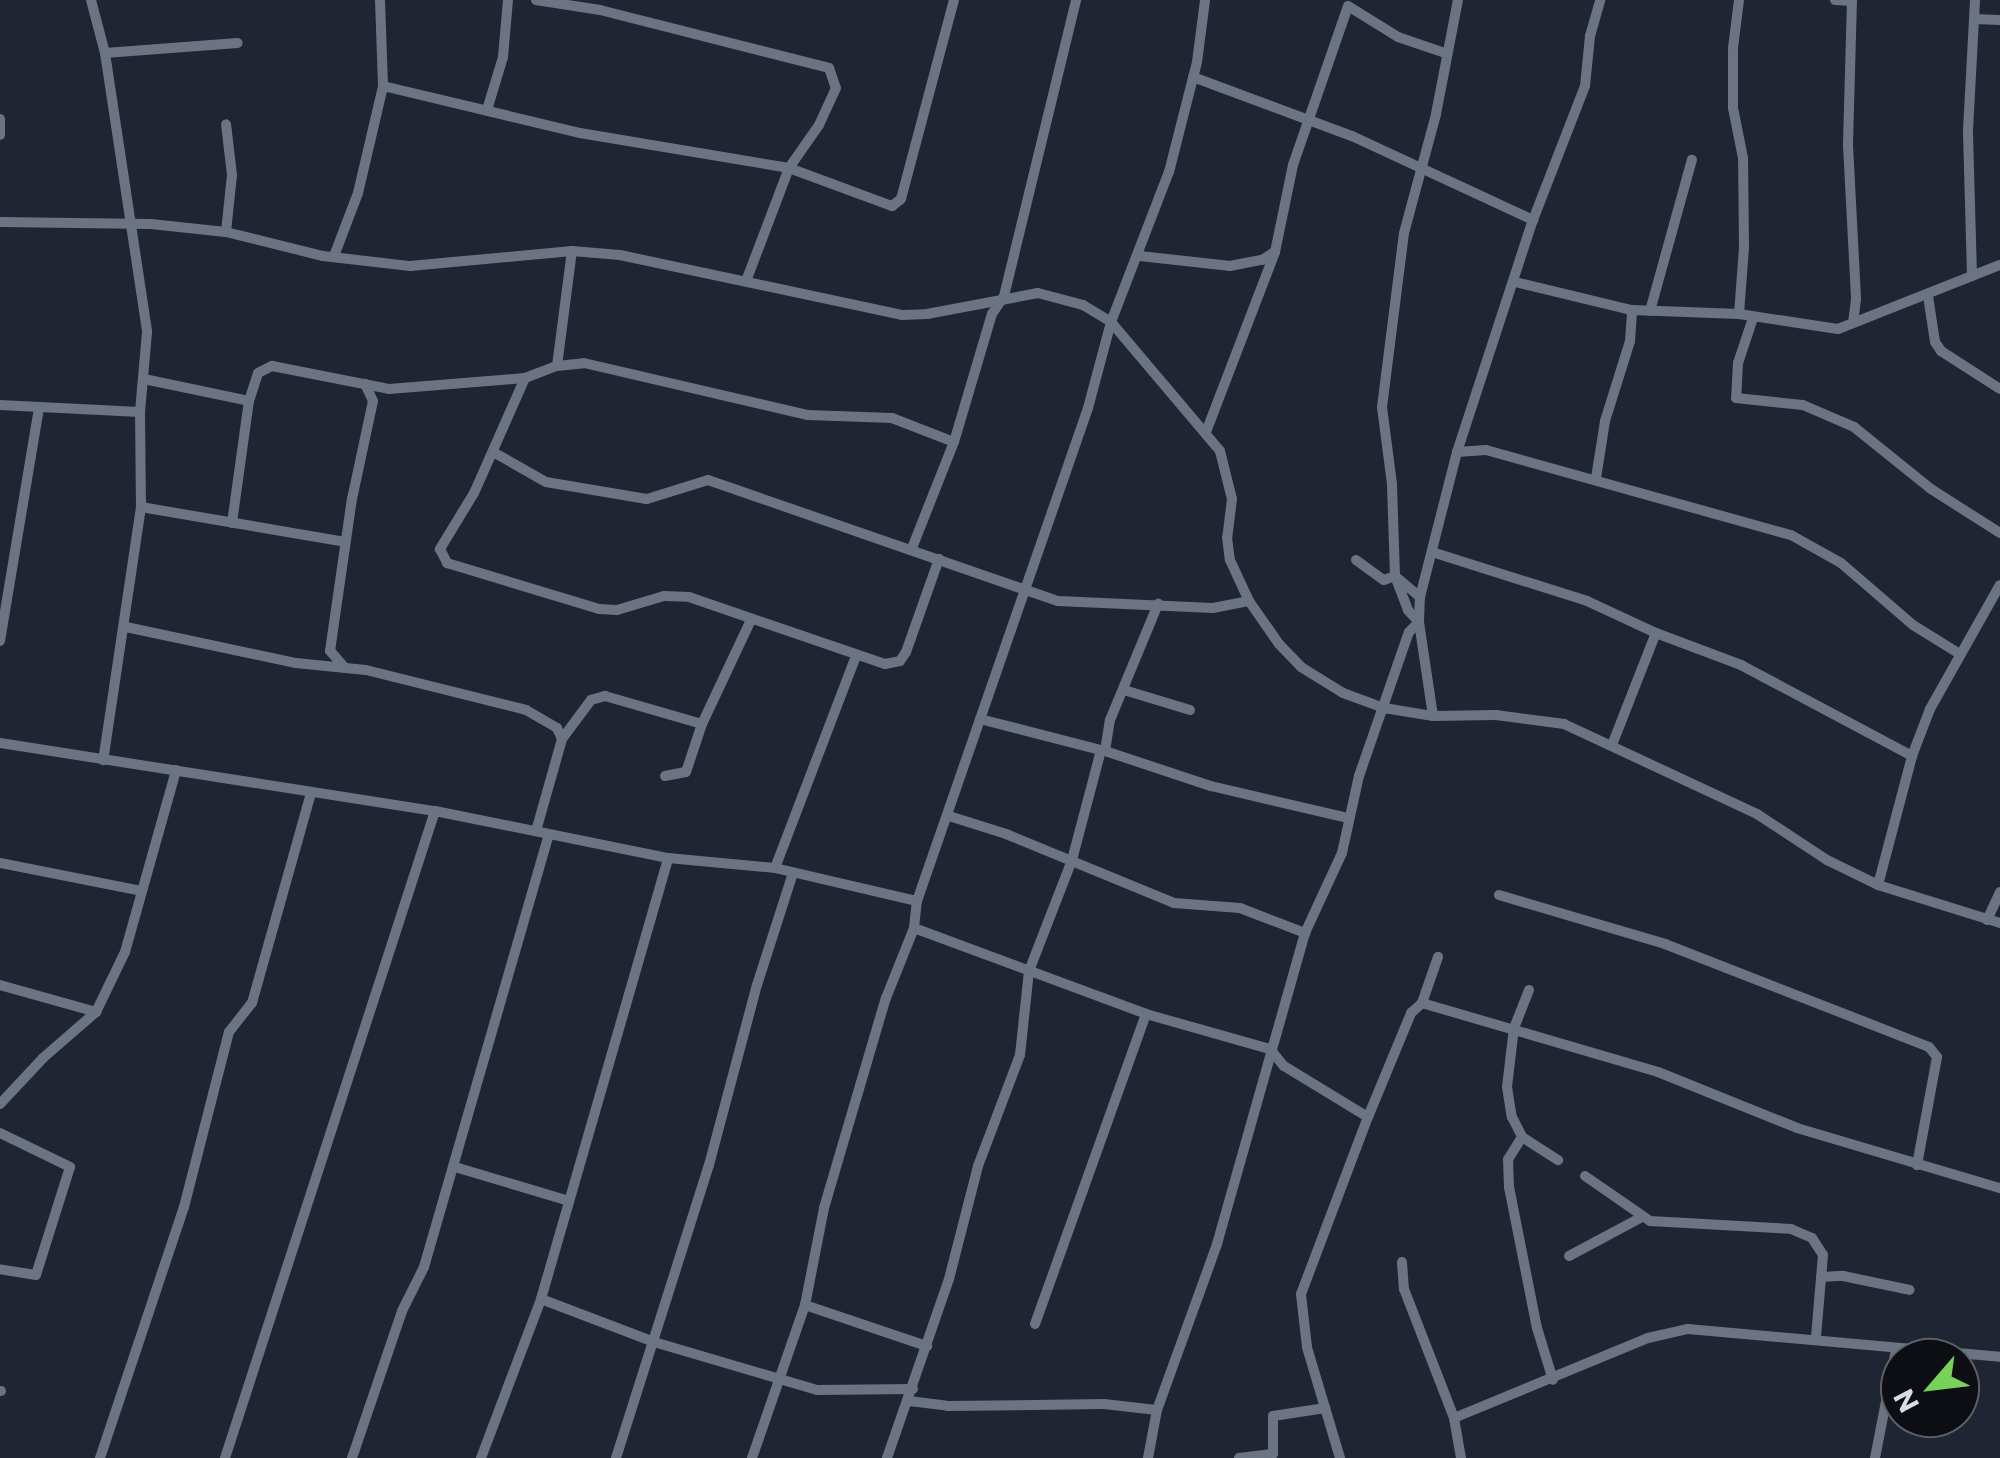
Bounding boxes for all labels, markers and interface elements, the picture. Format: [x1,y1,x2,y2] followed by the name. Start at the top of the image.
[1880,1338,1980,1438] north arrow
[1885,1384,1925,1418] text: N

